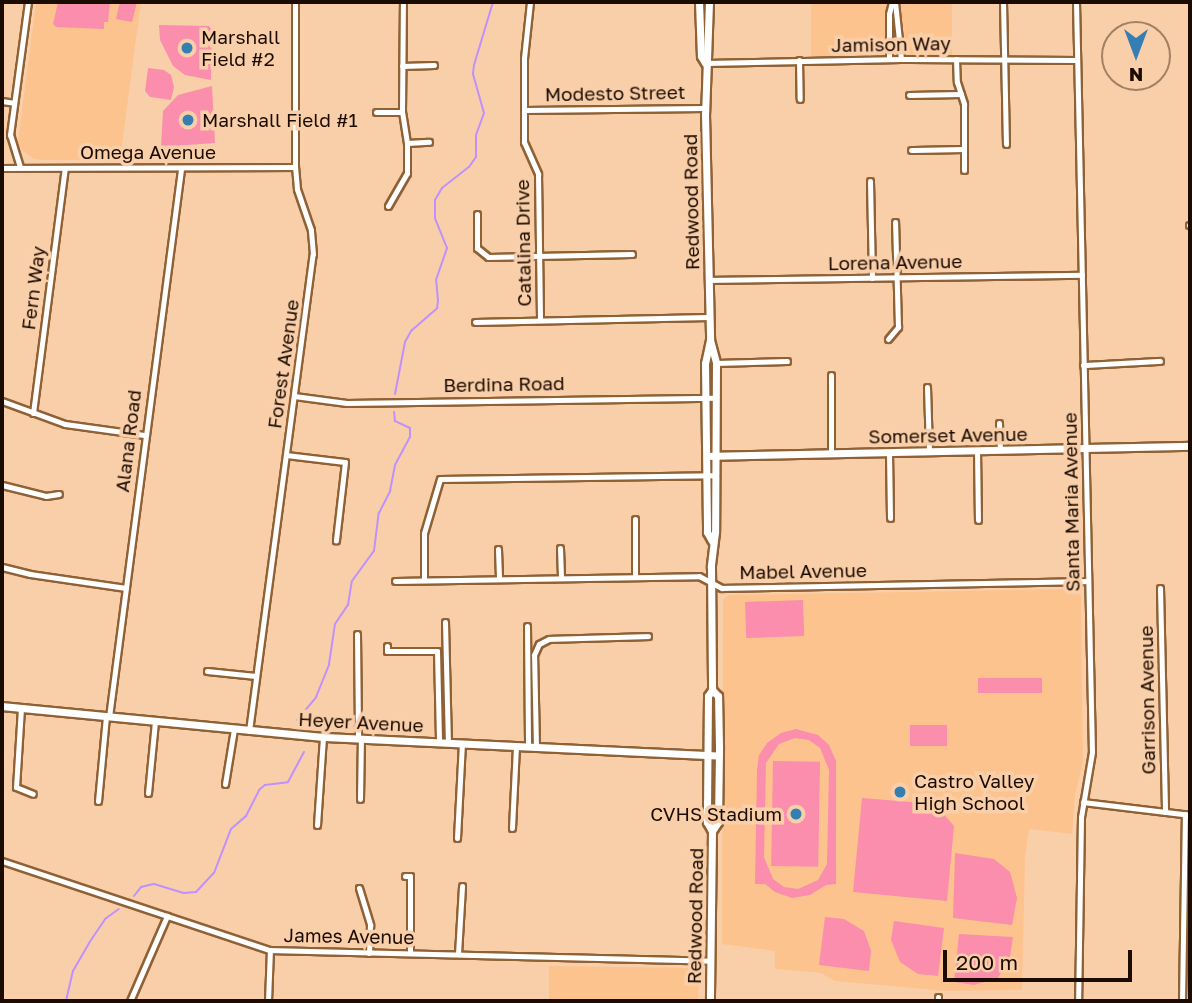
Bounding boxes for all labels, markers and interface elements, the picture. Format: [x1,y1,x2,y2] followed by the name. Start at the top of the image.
[1101,21,1171,91] north arrow
[201,26,280,70] place label: Marshall Field #2
[831,32,951,56] street label: Jamison Way
[179,40,195,56] marker: Marshall Field #2
[1129,64,1143,87] text: N
[545,80,685,106] street label: Modesto Street
[202,109,358,131] place label: Marshall Field #1
[180,112,196,128] marker: Marshall Field #1
[678,134,704,270] street label: Redwood Road
[80,141,216,163] street label: Omega Avenue
[510,179,536,307] street label: Catalina Drive
[17,245,49,331] street label: Fern Way
[828,249,962,275] street label: Lorena Avenue
[263,298,303,430] street label: Forest Avenue
[443,372,565,396] street label: Berdina Road
[110,389,146,493] street label: Alana Road
[1058,412,1084,592] street label: Santa Maria Avenue
[868,422,1028,448] street label: Somerset Avenue
[739,558,867,584] street label: Mabel Avenue
[1134,625,1160,775] street label: Garrison Avenue
[298,707,424,737] street label: Heyer Avenue
[914,770,1034,814] place label: Castro Valley High School
[892,784,908,800] marker: Castro Valley High School
[650,803,782,825] place label: CVHS Stadium
[788,806,804,822] marker: CVHS Stadium
[682,848,708,984] street label: Redwood Road
[283,923,415,949] street label: James Avenue
[947,936,1136,980] scale bar
[956,949,1018,975] text: 200 m

